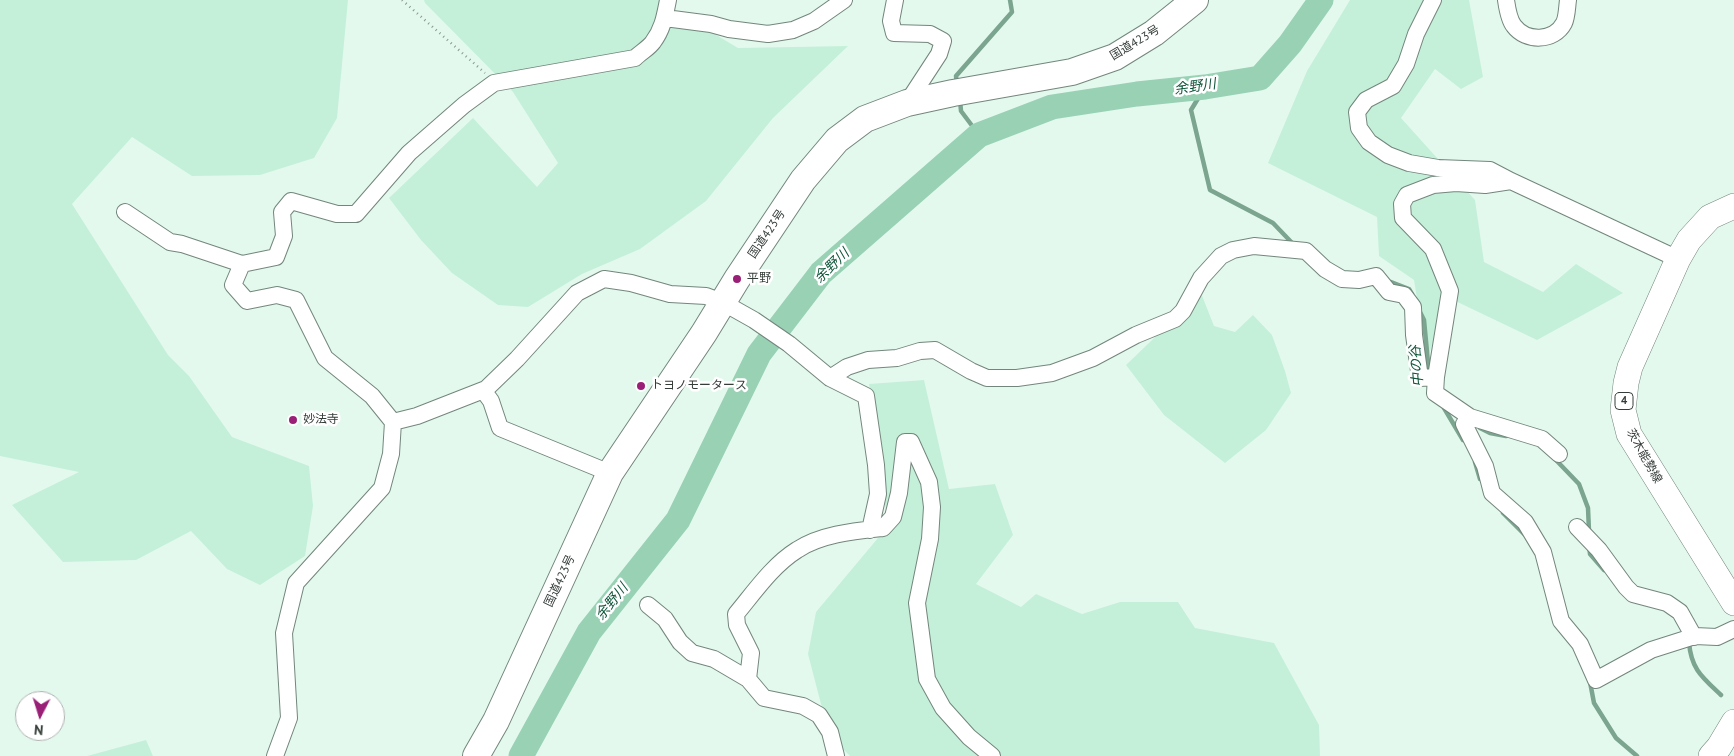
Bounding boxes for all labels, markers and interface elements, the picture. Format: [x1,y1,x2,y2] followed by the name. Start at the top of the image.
[1107,23,1163,63] street label: 国道423号
[1173,76,1217,98] water label: 余野川
[745,207,789,261] street label: 国道423号
[811,245,853,287] water label: 余野川
[747,272,771,286] place label: 平野
[731,273,743,285] marker: 平野
[1407,344,1427,388] water label: 中の谷
[651,379,747,393] place label: トヨノモータース
[635,380,647,392] marker: トヨノモータース
[1615,392,1633,410] road number: 4
[303,413,339,427] place label: 妙法寺
[287,414,299,426] marker: 妙法寺
[1623,426,1665,486] street label: 茨木能勢線
[542,553,578,609] street label: 国道423号
[592,580,632,624] water label: 余野川
[15,691,65,741] north arrow
[33,721,44,739] text: N

